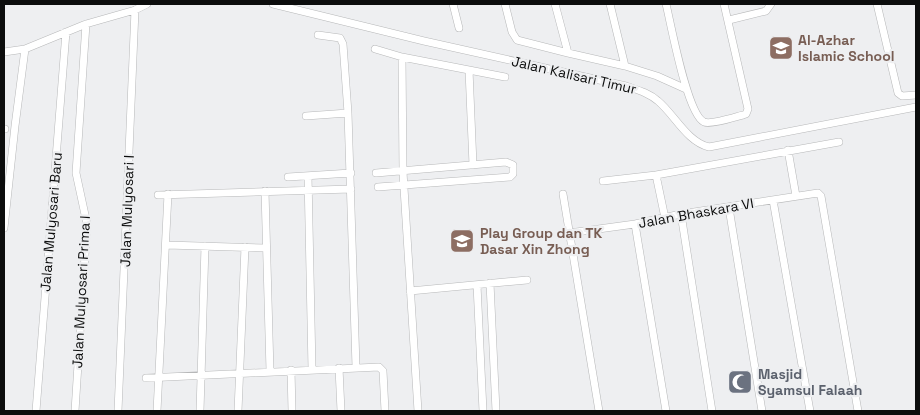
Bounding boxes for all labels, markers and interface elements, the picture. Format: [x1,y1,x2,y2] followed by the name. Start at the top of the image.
[798,31,894,65] place label: Al-Azhar Islamic School
[768,35,794,61] school or university icon: Al-Azhar Islamic School
[510,52,638,98] street label: Jalan Kalisari Timur
[36,152,66,292] street label: Jalan Mulyosari Baru
[116,155,138,267] street label: Jalan Mulyosari I
[637,194,755,232] street label: Jalan Bhaskara VI
[68,215,94,369] street label: Jalan Mulyosari Prima I
[480,224,603,258] place label: Play Group dan TK Dasar Xin Zhong
[449,228,475,254] school or university icon: Play Group dan TK Dasar Xin Zhong
[758,365,862,399] place label: Masjid Syamsul Falaah
[727,369,753,395] mosque icon: Masjid Syamsul Falaah

